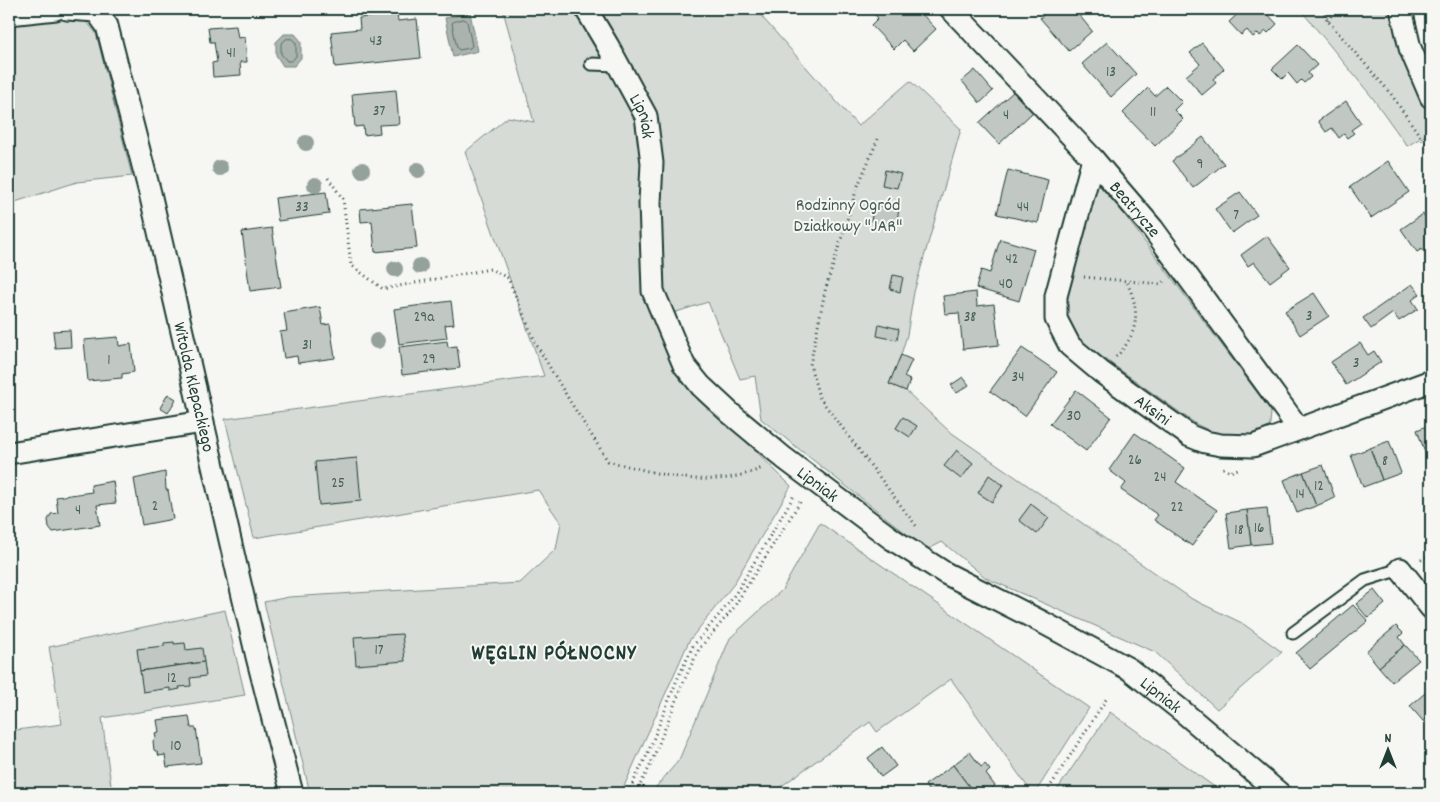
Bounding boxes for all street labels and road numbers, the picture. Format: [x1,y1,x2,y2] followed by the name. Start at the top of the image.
[621,90,659,140] street label: Lipniak
[1102,177,1165,244] street label: Beatrycze
[165,320,219,455] street label: Witolda Klepackiego
[1128,390,1175,433] street label: Aksini
[791,462,843,510] street label: Lipniak
[1134,672,1186,721] street label: Lipniak

